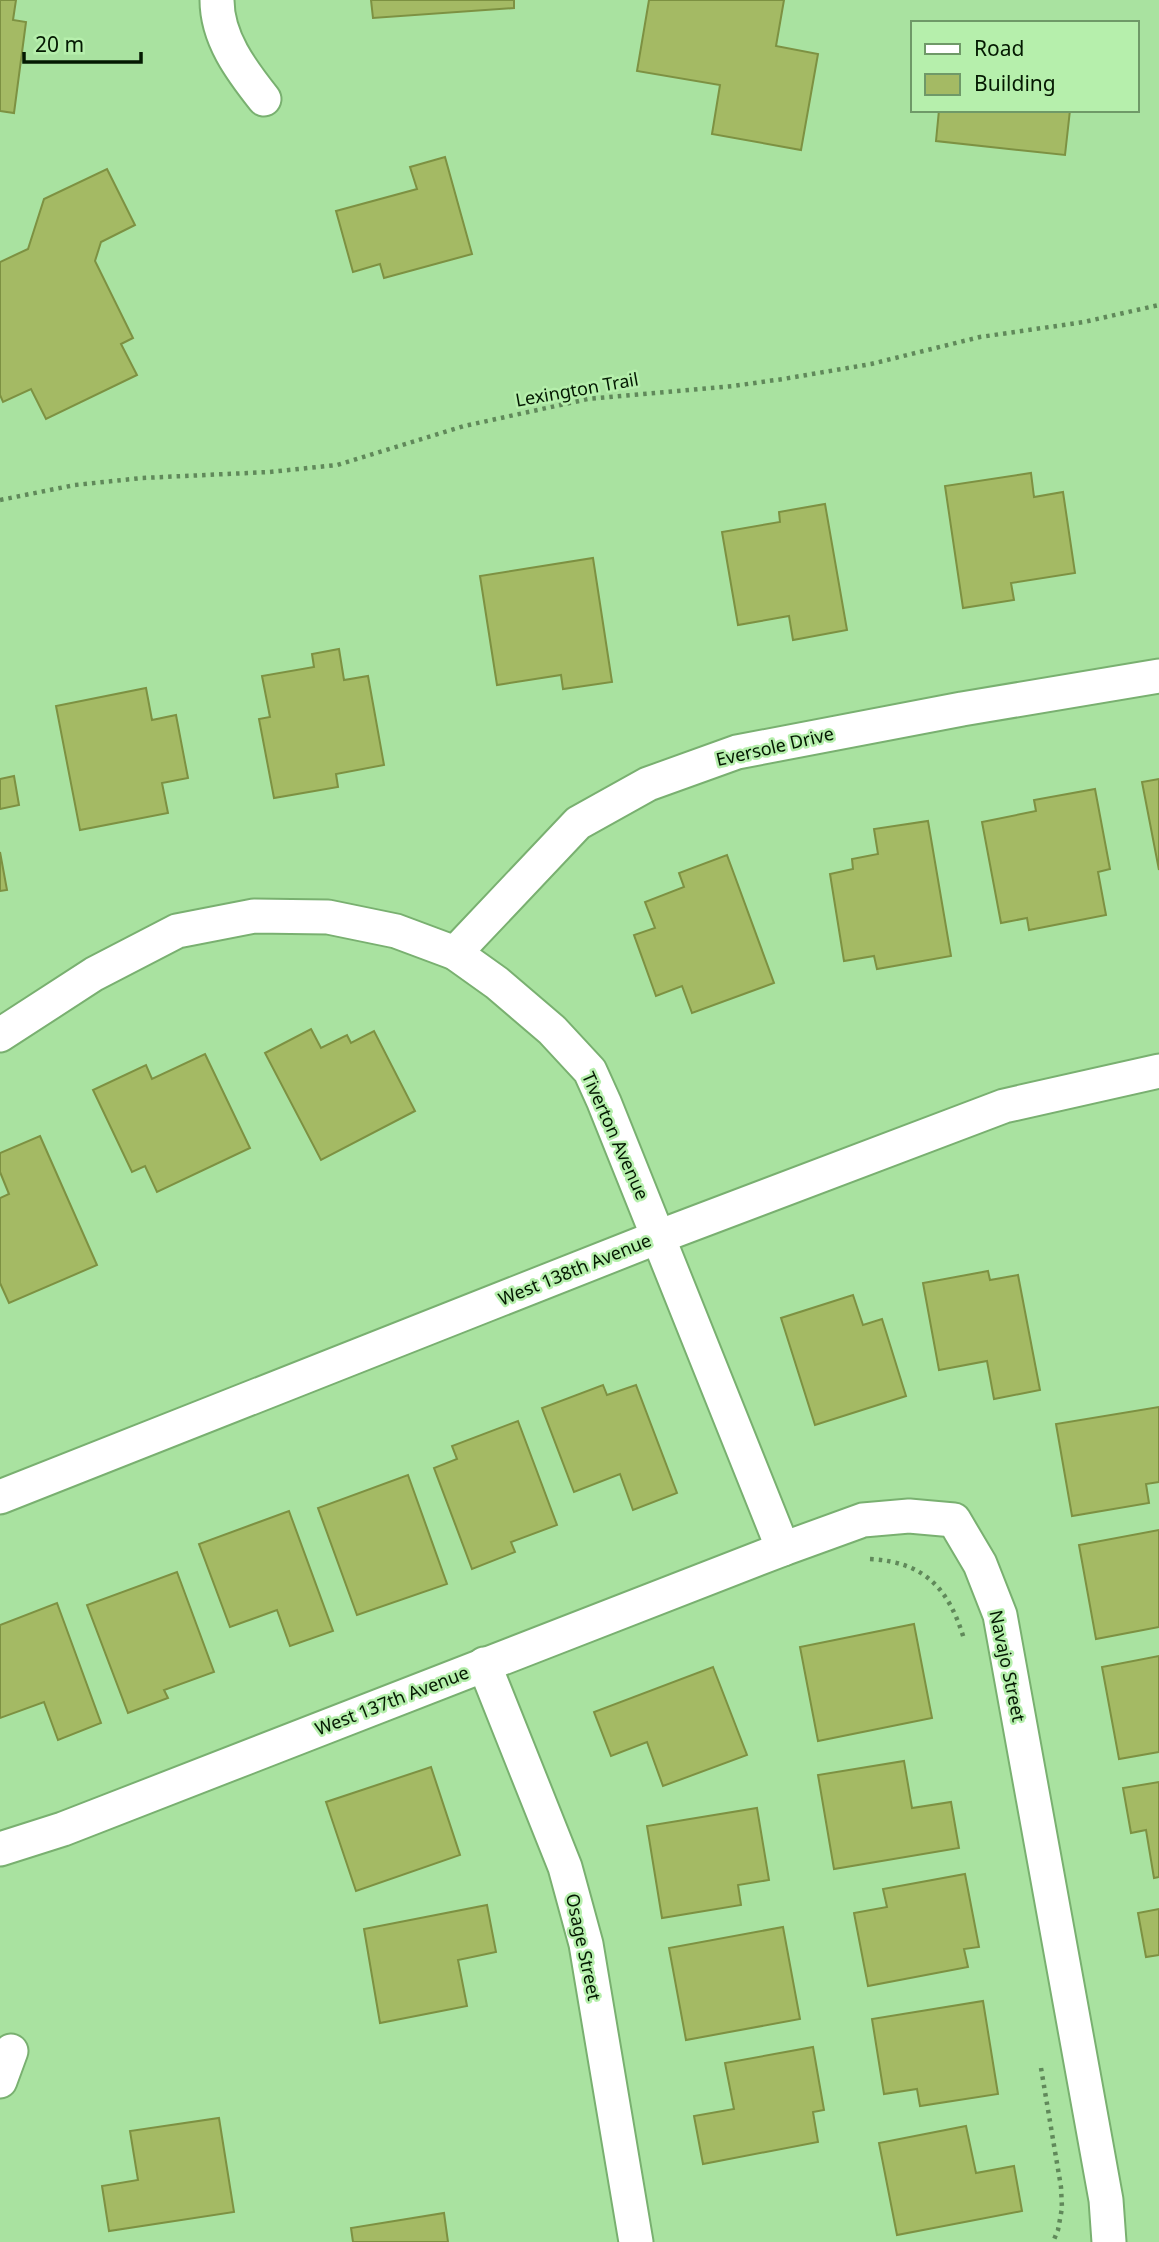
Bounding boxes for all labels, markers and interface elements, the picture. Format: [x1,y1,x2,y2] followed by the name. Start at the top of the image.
[24,21,142,65] scale bar
[911,21,1138,112] legend
[35,30,84,58] text: 20 m
[974,34,1024,62] text: Road
[974,69,1056,97] text: Building
[514,366,640,412] street label: Lexington Trail
[713,721,836,771] street label: Eversole Drive
[577,1068,655,1203] street label: Tiverton Avenue
[495,1227,655,1311] street label: West 138th Avenue
[984,1608,1032,1724] street label: Navajo Street
[311,1660,472,1740] street label: West 137th Avenue
[561,1891,607,2003] street label: Osage Street

